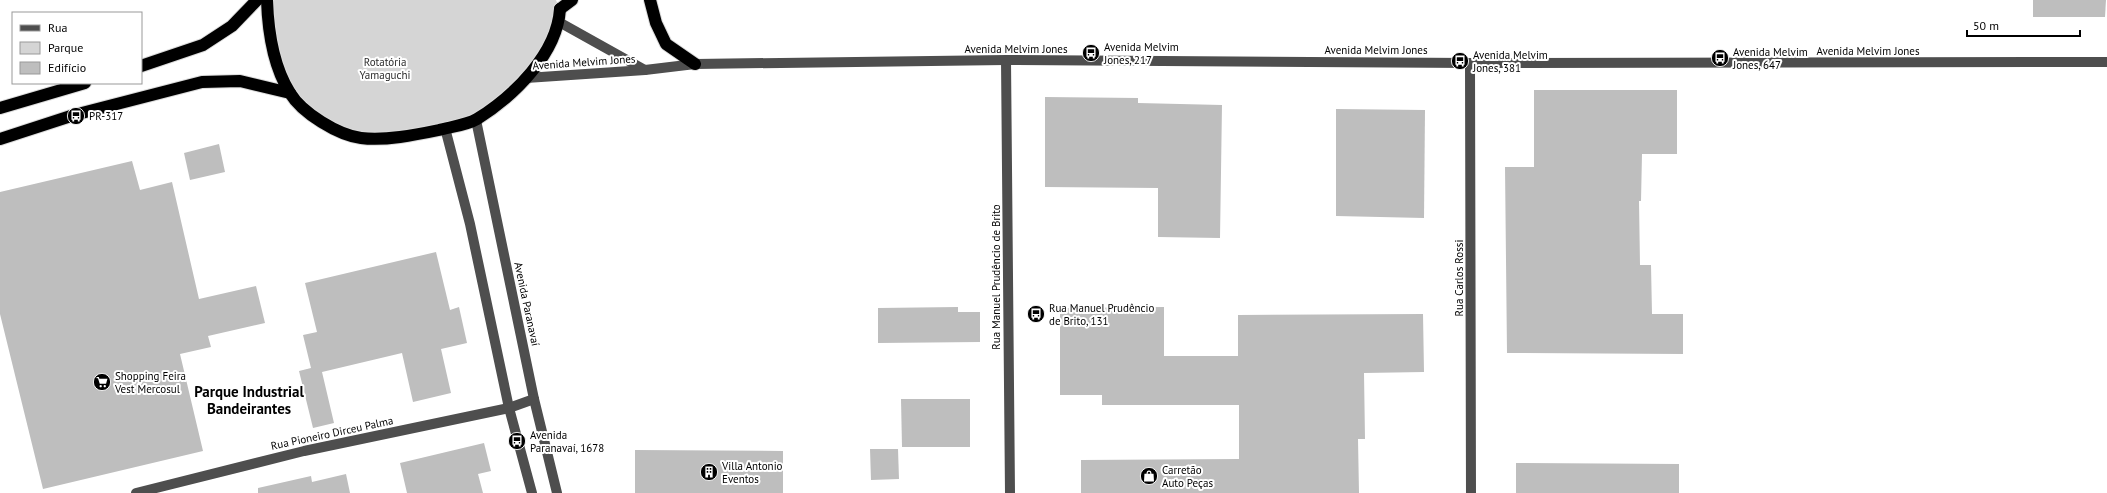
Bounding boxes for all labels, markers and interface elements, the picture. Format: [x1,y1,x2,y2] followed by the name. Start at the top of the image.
[12,12,142,84] legend
[1967,12,2080,38] scale bar
[1973,18,1999,33] text: 50 m
[48,20,67,35] text: Rua
[48,40,83,55] text: Parque
[1103,40,1179,67] place label: Avenida Melvim Jones, 217
[964,42,1068,56] street label: Avenida Melvim Jones
[1081,43,1101,63] bus stop icon: Avenida Melvim Jones, 217
[1324,43,1428,57] street label: Avenida Melvim Jones
[1816,44,1920,58] street label: Avenida Melvim Jones
[1732,45,1808,72] place label: Avenida Melvim Jones, 647
[1472,48,1548,75] place label: Avenida Melvim Jones, 381
[1710,48,1730,68] bus stop icon: Avenida Melvim Jones, 647
[532,51,636,73] street label: Avenida Melvim Jones
[1450,51,1470,71] bus stop icon: Avenida Melvim Jones, 381
[360,55,411,82] park label: Rotatória Yamaguchi
[48,60,86,75] text: Edifício
[66,106,86,126] bus stop icon: PR-317
[89,109,123,123] place label: PR-317
[989,204,1003,350] street label: Rua Manuel Prudêncio de Brito
[1452,240,1466,316] street label: Rua Carlos Rossi
[511,261,543,347] street label: Avenida Paranavaí
[1049,301,1154,328] place label: Rua Manuel Prudêncio de Brito, 131
[1026,304,1046,324] bus stop icon: Rua Manuel Prudêncio de Brito, 131
[114,369,186,396] place label: Shopping Feira Vest Mercosul
[92,372,112,392] supermarket icon: Shopping Feira Vest Mercosul
[194,382,304,418] district label: Parque Industrial Bandeirantes
[270,413,394,453] street label: Rua Pioneiro Dirceu Palma
[530,428,604,455] place label: Avenida Paranavaí, 1678
[507,431,527,451] bus stop icon: Avenida Paranavaí, 1678
[721,459,783,486] place label: Villa Antonio Eventos
[699,462,719,482] building icon: Villa Antonio Eventos
[1162,463,1213,490] place label: Carretão Auto Peças
[1139,466,1159,486] shop icon: Carretão Auto Peças

